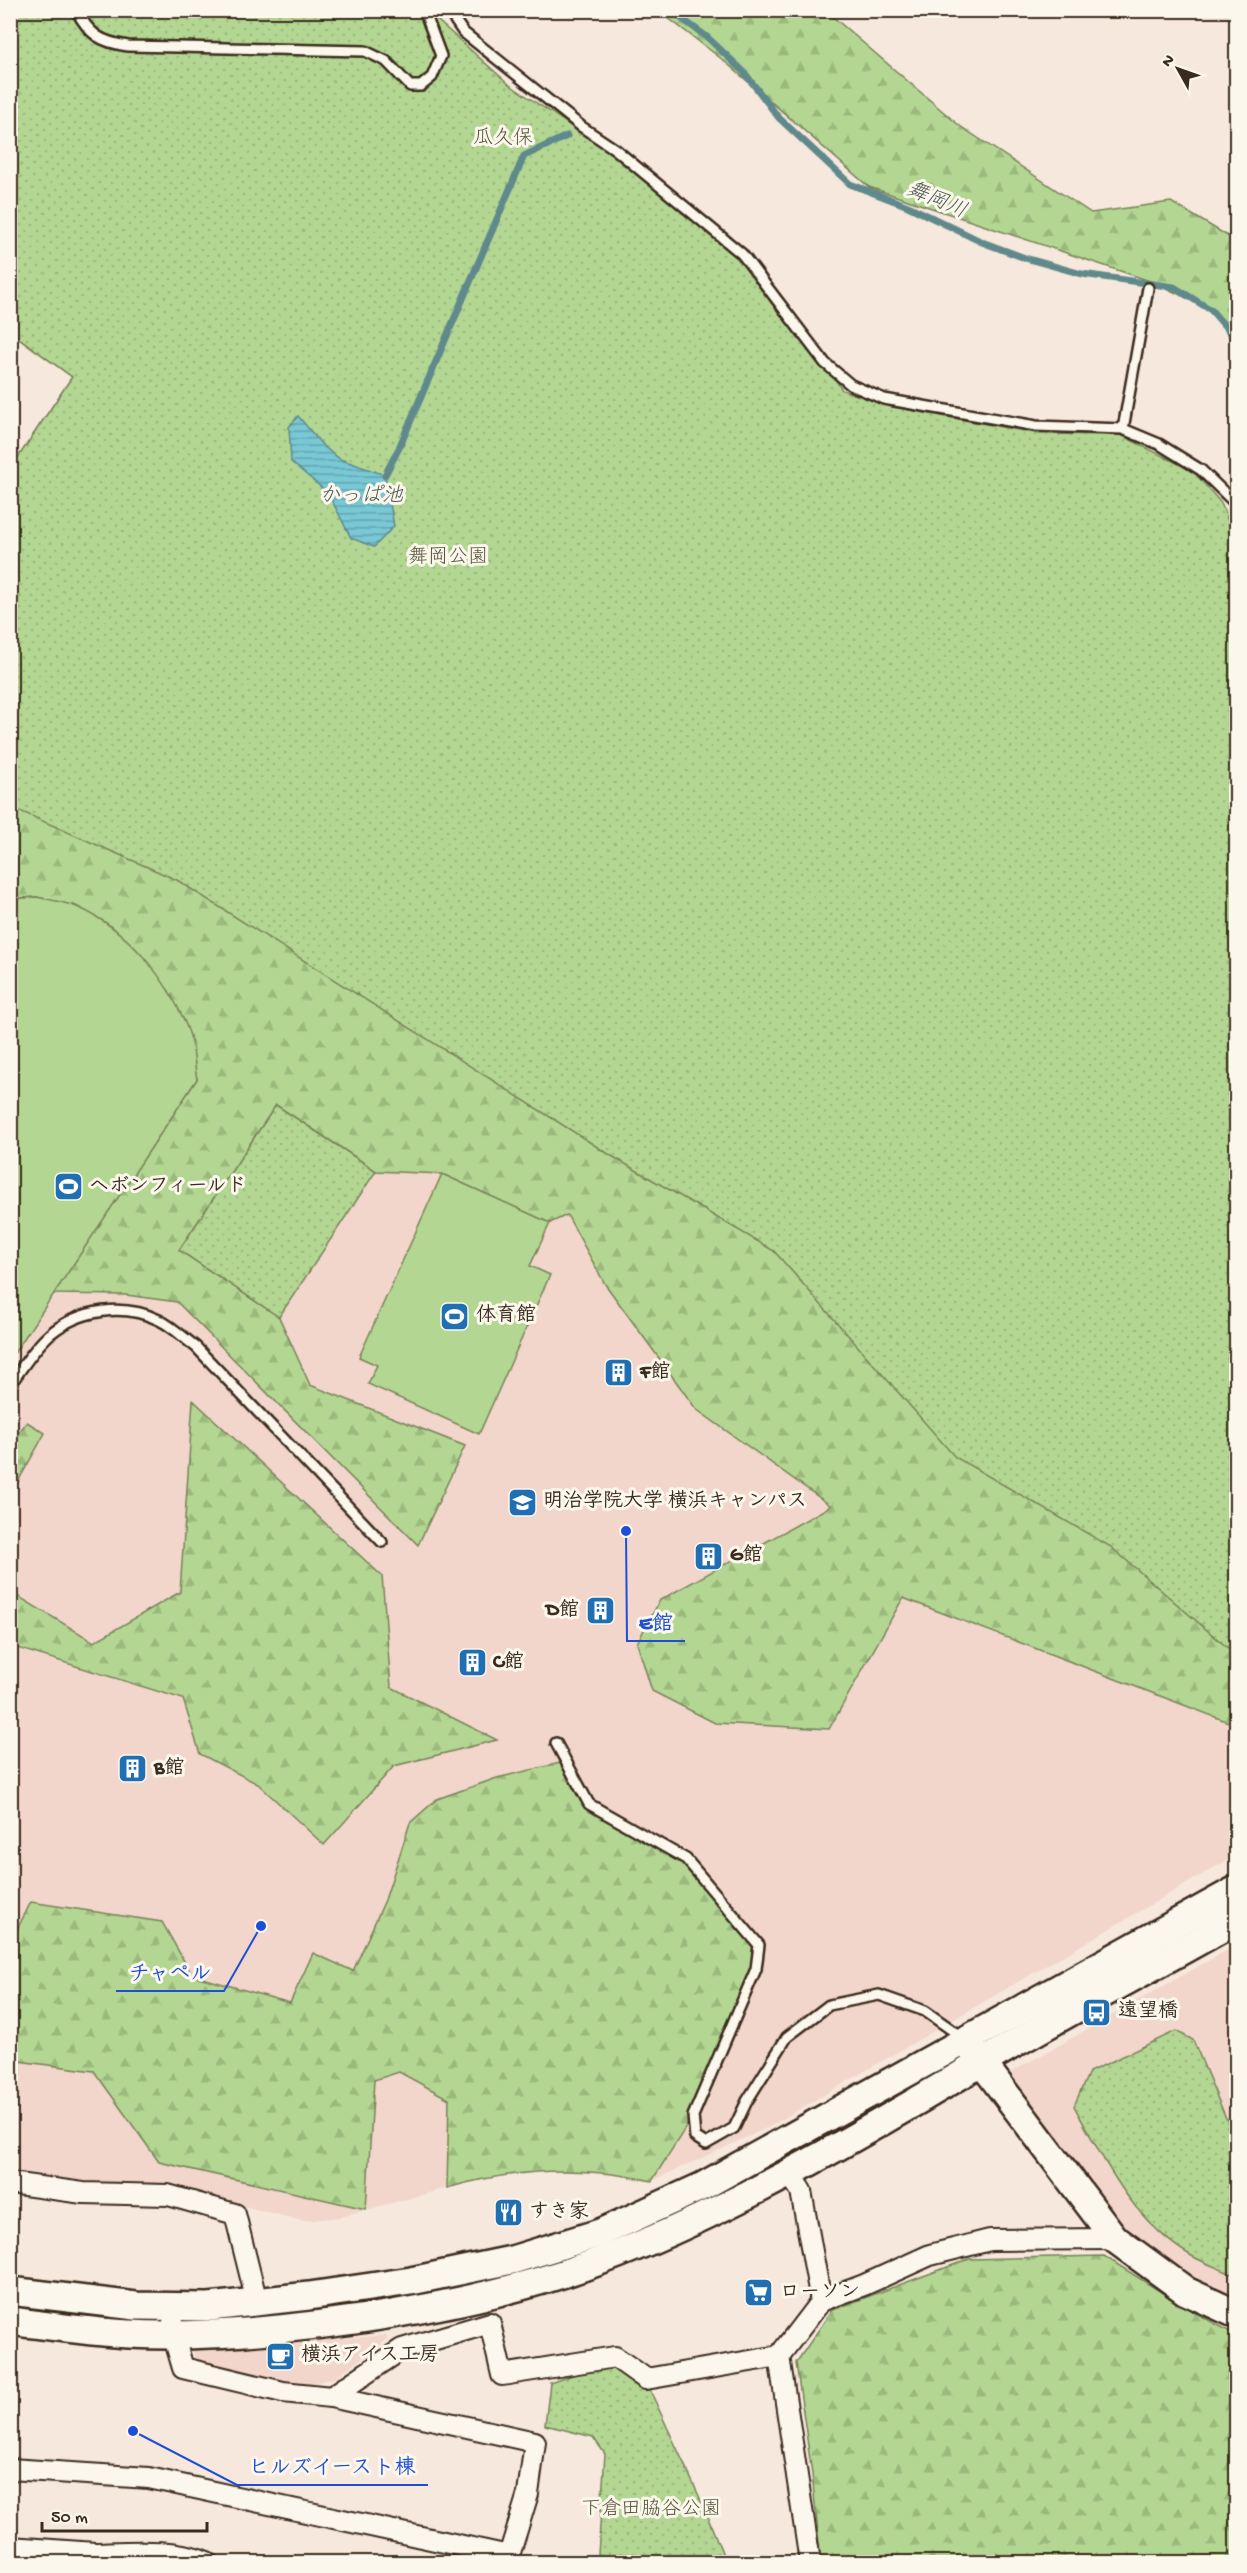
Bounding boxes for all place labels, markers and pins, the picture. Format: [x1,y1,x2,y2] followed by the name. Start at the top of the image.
[52,1171,84,1203] sports icon: ヘボンフィールド
[89,1175,247,1199] place label: ヘボンフィールド
[439,1300,471,1332] sports icon: 体育館
[476,1303,536,1328] place label: 体育館
[603,1357,635,1389] building icon: F館
[639,1360,670,1385] place label: F館
[506,1486,538,1518] school or university icon: 明治学院大学 横浜キャンパス
[543,1489,807,1514] place label: 明治学院大学 横浜キャンパス
[693,1540,725,1572] building icon: G館
[730,1543,763,1568] place label: G館
[584,1595,616,1627] building icon: D館
[544,1598,579,1623] place label: D館
[627,1602,685,1641] callout: E館
[456,1647,488,1679] building icon: C館
[492,1650,524,1675] place label: C館
[117,1753,149,1785] building icon: B館
[153,1756,184,1781] place label: B館
[116,1952,224,1991] callout: チャペル
[1081,1996,1113,2028] bus stop icon: 遠望橋
[1118,1999,1178,2024] place label: 遠望橋
[492,2197,524,2229] restaurant icon: すき家
[529,2200,589,2225] place label: すき家
[743,2277,775,2309] supermarket icon: ローソン
[780,2282,860,2305] place label: ローソン
[264,2340,296,2372] cafe icon: 横浜アイス工房
[301,2343,439,2368] place label: 横浜アイス工房
[237,2446,428,2485] callout: ヒルズイースト棟

